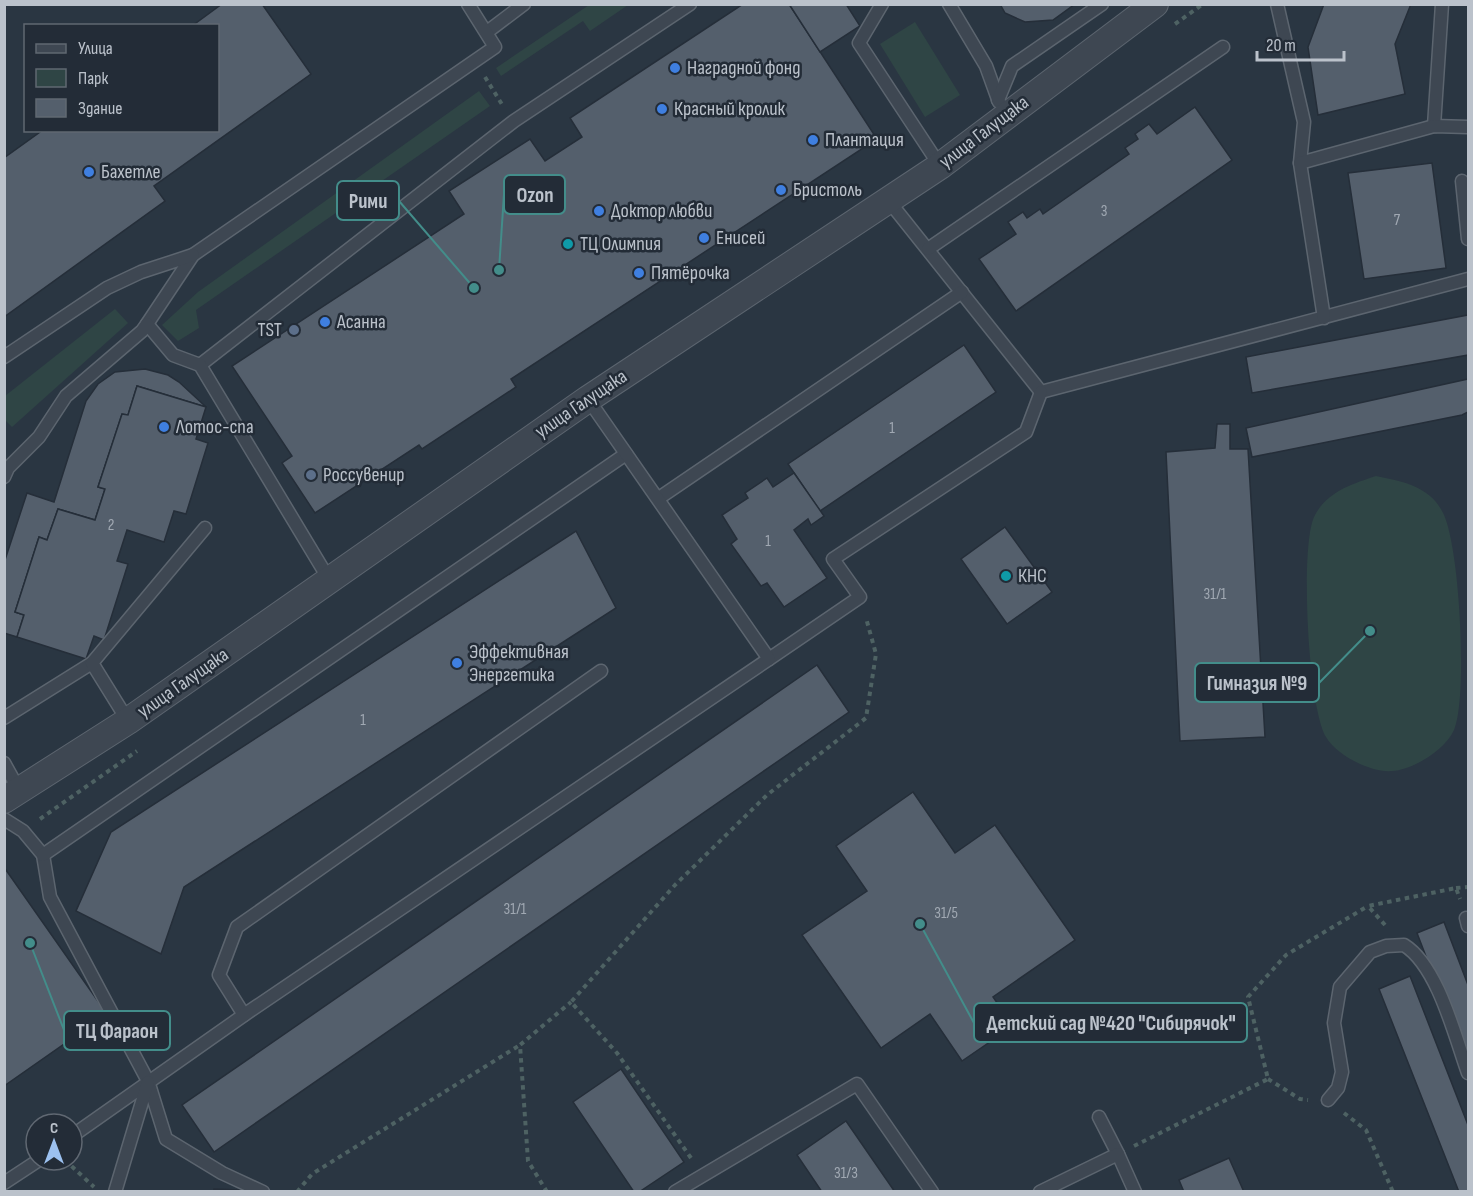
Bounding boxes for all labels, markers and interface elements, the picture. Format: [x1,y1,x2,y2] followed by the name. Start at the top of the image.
[24,24,219,132] legend
[1257,24,1344,62] scale bar
[1266,35,1296,56] text: 20 m
[78,38,113,59] text: Улица
[687,56,800,80] place label: Наградной фонд
[668,61,682,75] marker: Наградной фонд
[78,68,109,89] text: Парк
[934,91,1034,173] street label: улица Галущака
[674,97,785,121] place label: Красный кролик
[78,98,123,119] text: Здание
[655,102,669,116] marker: Красный кролик
[825,128,904,152] place label: Плантация
[806,133,820,147] marker: Плантация
[101,160,160,184] place label: Бахетле
[82,165,96,179] marker: Бахетле
[504,175,565,214] callout: Ozon
[793,178,862,202] place label: Бристоль
[337,181,399,220] callout: Рими
[516,183,554,208] text: Ozon
[774,183,788,197] marker: Бристоль
[349,189,387,214] text: Рими
[611,199,712,223] place label: Доктор любви
[1101,202,1107,221] house number: 3
[592,204,606,218] marker: Доктор любви
[1394,211,1401,230] house number: 7
[716,226,765,250] place label: Енисей
[697,231,711,245] marker: Енисей
[580,232,661,256] place label: ТЦ Олимпия
[561,237,575,251] marker: ТЦ Олимпия
[651,261,730,285] place label: Пятёрочка
[632,266,646,280] marker: Пятёрочка
[336,310,386,334] place label: Асанна
[318,315,332,329] marker: Асанна
[257,318,282,342] place label: TST
[287,323,301,337] marker: TST
[530,364,632,444] street label: улица Галущака
[175,415,254,439] place label: Лотос-спа
[889,419,895,438] house number: 1
[157,420,171,434] marker: Лотос-спа
[323,463,405,487] place label: Россувенир
[304,468,318,482] marker: Россувенир
[108,516,114,535] house number: 2
[765,532,771,551] house number: 1
[1018,564,1047,588] place label: КНС
[999,569,1013,583] marker: КНС
[1204,585,1227,604] house number: 31/1
[469,640,569,687] place label: Эффективная Энергетика
[133,643,233,723] street label: улица Галущака
[450,656,464,670] marker: Эффективная Энергетика
[1195,663,1319,702] callout: Гимназия №9
[1207,671,1307,696] text: Гимназия №9
[360,711,366,730] house number: 1
[504,900,527,919] house number: 31/1
[934,904,958,923] house number: 31/5
[974,1003,1247,1042] callout: Детский сад №420 "Сибирячок"
[64,1011,170,1050] callout: ТЦ Фараон
[986,1011,1236,1036] text: Детский сад №420 "Сибирячок"
[76,1019,158,1044] text: ТЦ Фараон
[24,1112,84,1172] north arrow
[50,1119,58,1138] text: С
[834,1164,858,1183] house number: 31/3

